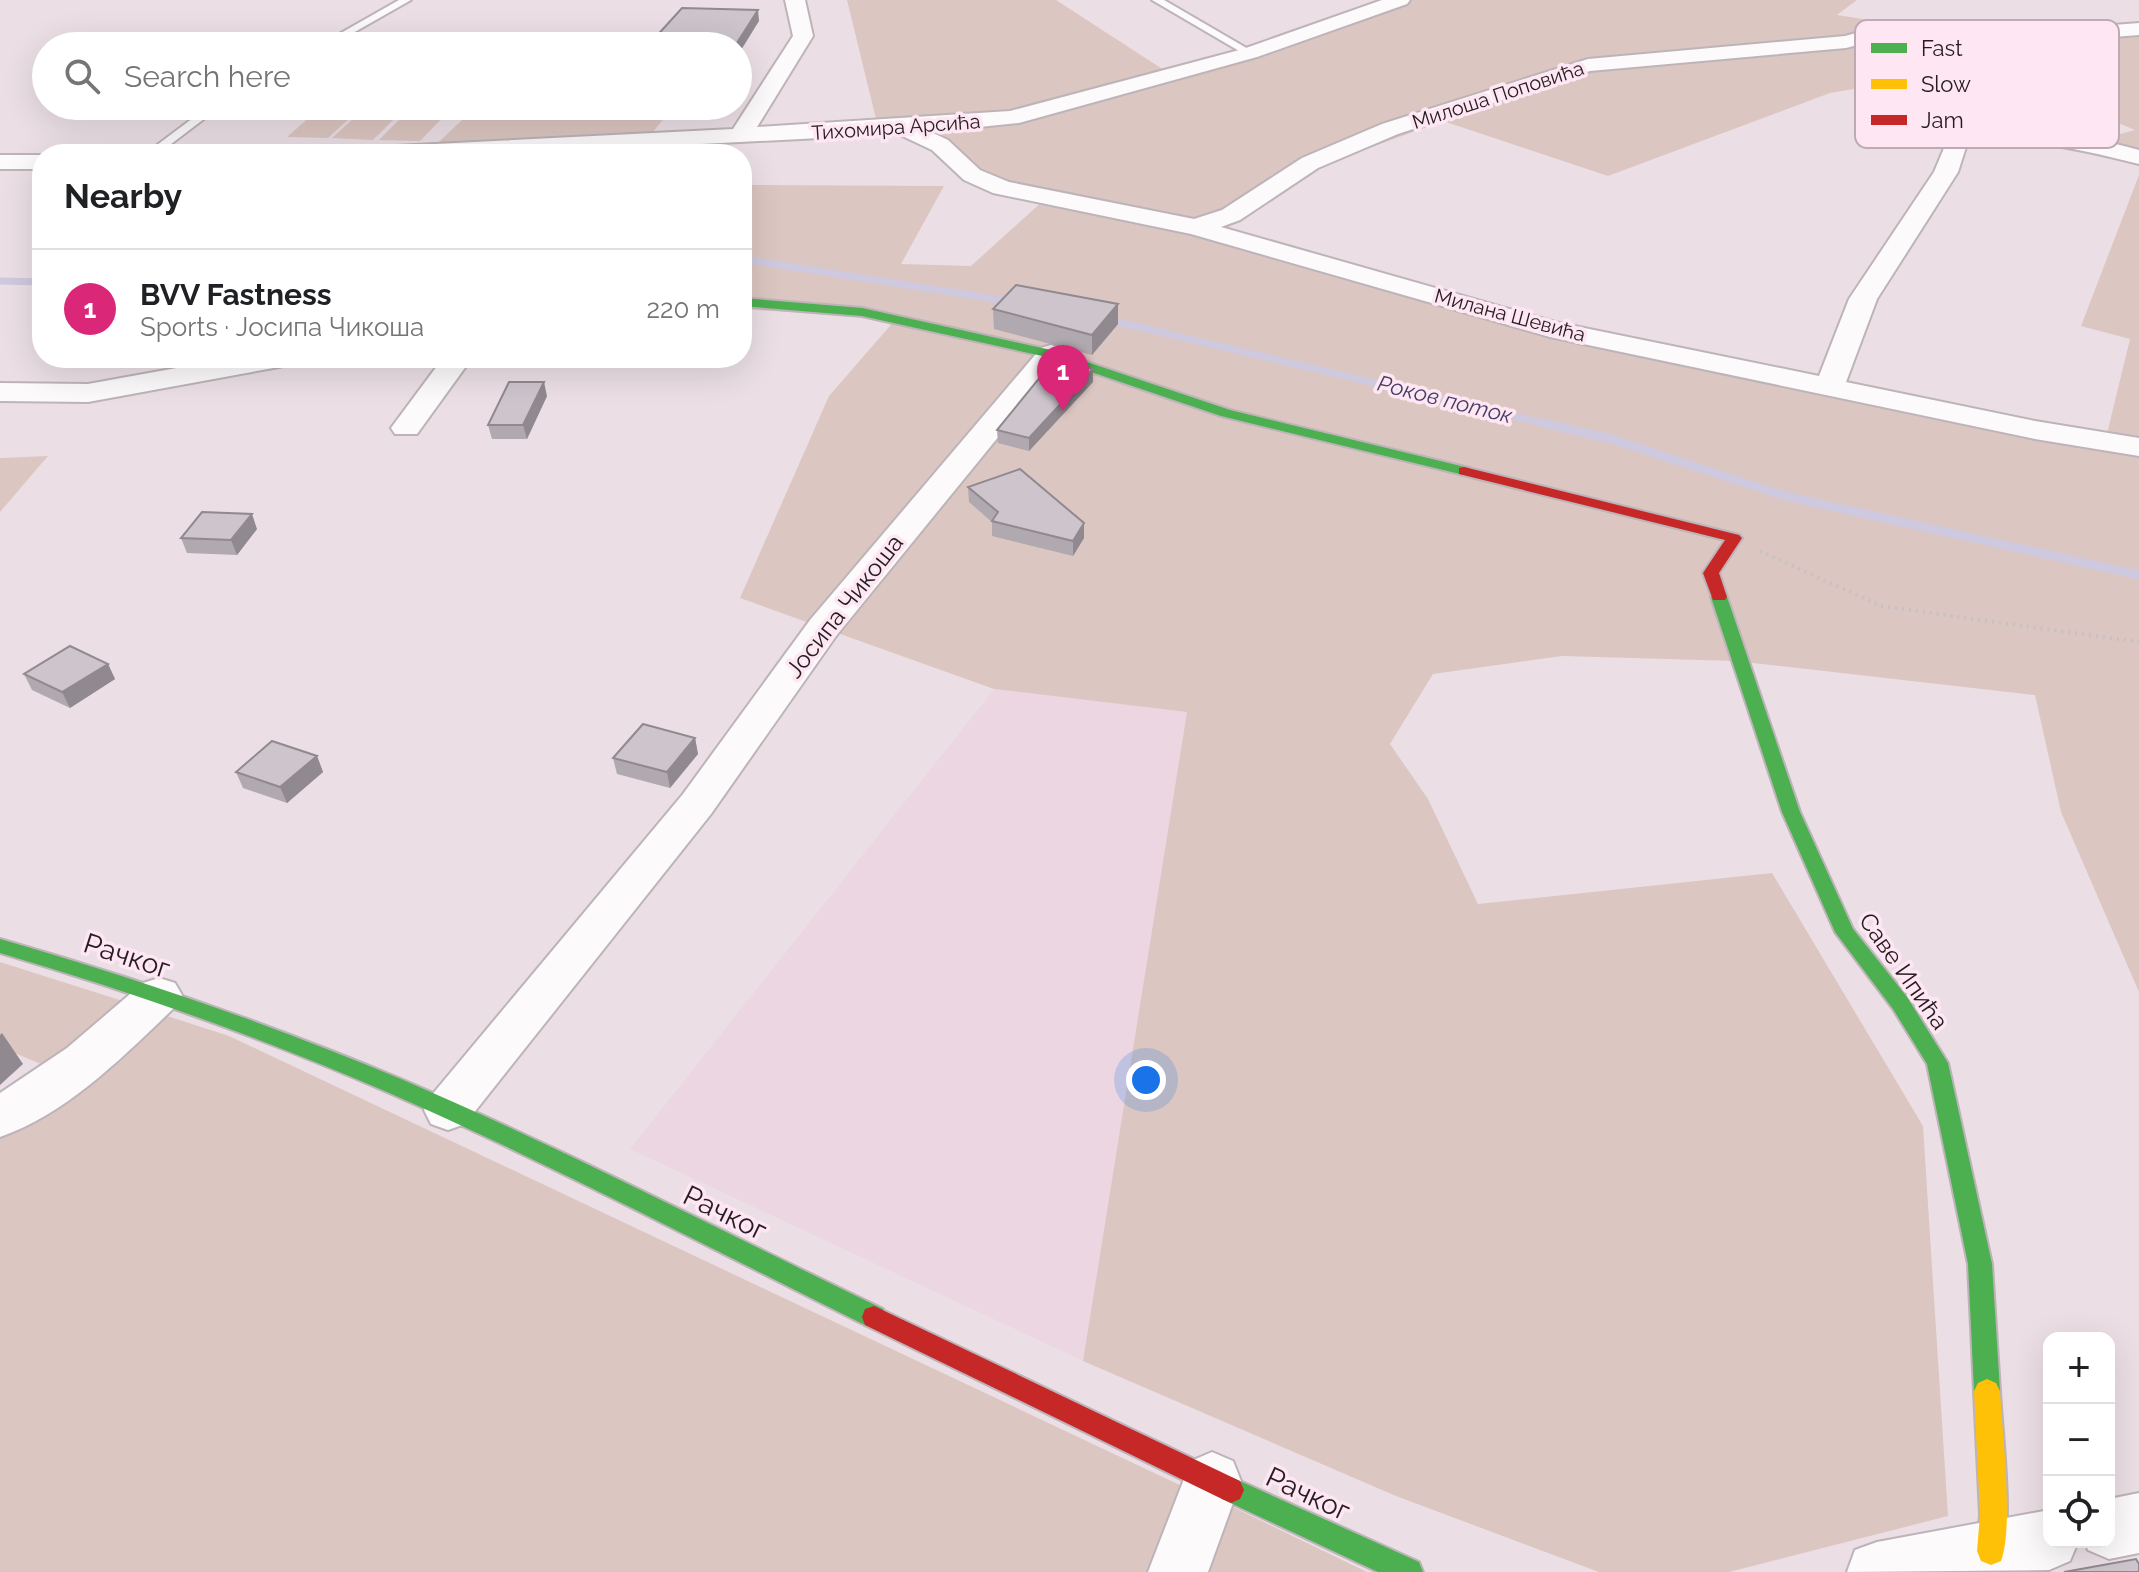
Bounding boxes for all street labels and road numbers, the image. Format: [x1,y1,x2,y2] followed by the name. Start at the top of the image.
[1409,56,1587,134] street label: Милоша Поповића
[811,109,981,145] street label: Тихомира Арсића
[1432,283,1588,347] street label: Милана Шевића
[779,529,909,683] street label: Јосипа Чикоша
[1853,907,1955,1035] street label: Саве Ипића
[80,927,174,985] street label: Рачког
[678,1179,772,1247] street label: Рачког
[1261,1460,1355,1528] street label: Рачког

